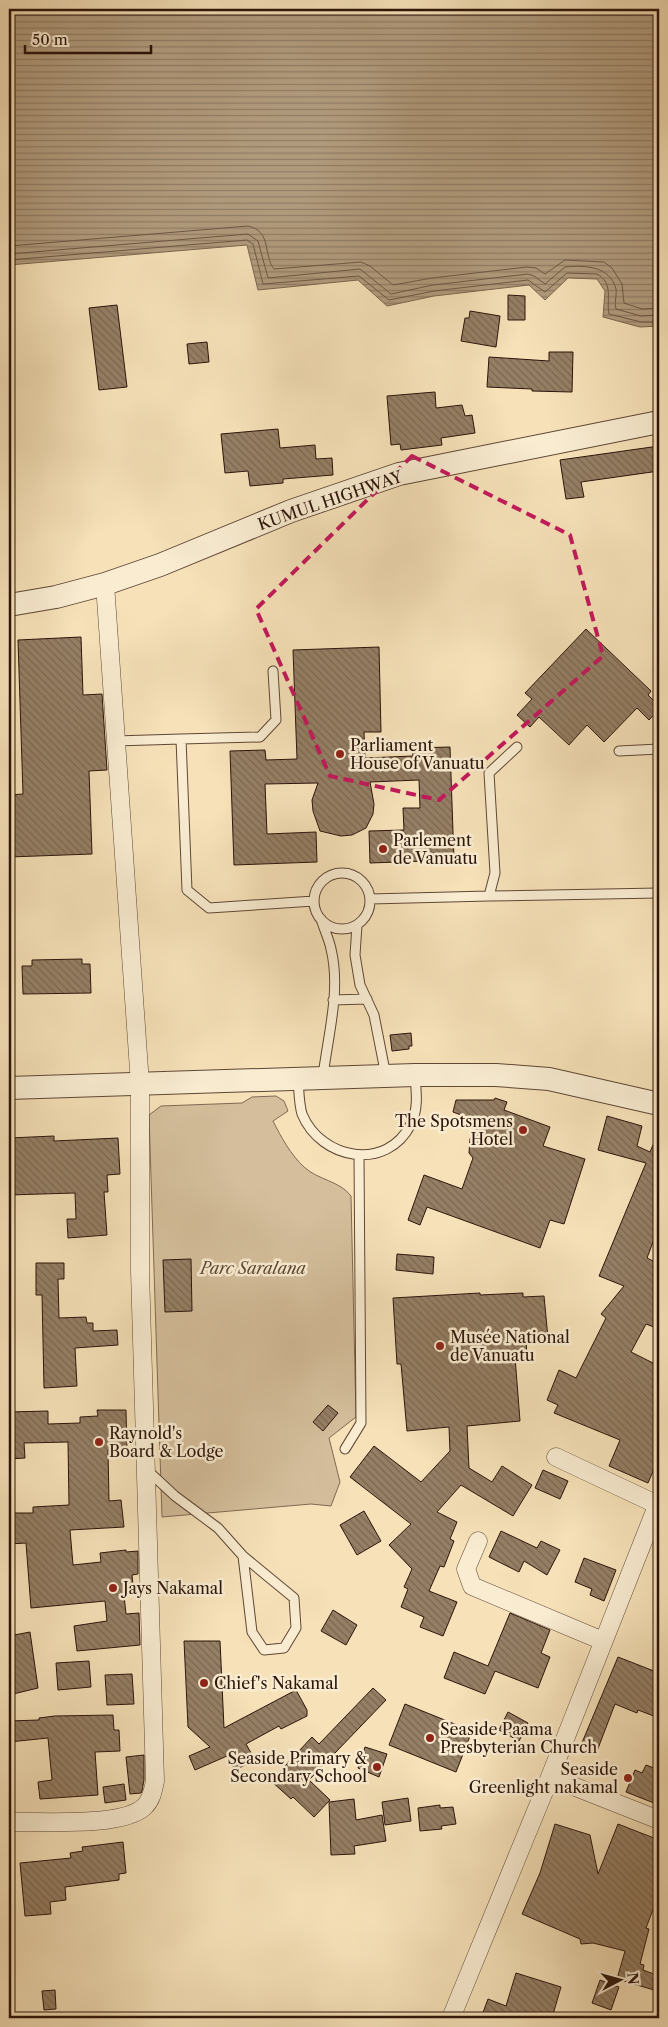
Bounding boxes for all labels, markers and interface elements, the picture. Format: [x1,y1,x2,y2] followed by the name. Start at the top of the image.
[25,22,151,54] scale bar
[32,30,68,49] text: 50 m
[255,466,406,534] street label: KUMUL HIGHWAY
[350,735,485,773] place label: Parliament House of Vanuatu
[334,748,346,760] marker: Parliament House of Vanuatu
[393,830,478,868] place label: Parlement de Vanuatu
[377,843,389,855] marker: Parlement de Vanuatu
[395,1111,513,1149] place label: The Spotsmens Hotel
[517,1124,529,1136] marker: The Spotsmens Hotel
[198,1258,306,1278] park label: Parc Saralana
[450,1327,570,1365] place label: Musée National de Vanuatu
[434,1340,446,1352] marker: Musée National de Vanuatu
[109,1423,224,1461] place label: Raynold's Board & Lodge
[93,1436,105,1448] marker: Raynold's Board & Lodge
[120,1578,223,1598] place label: Jays Nakamal
[107,1582,119,1594] marker: Jays Nakamal
[214,1673,339,1693] place label: Chief's Nakamal
[198,1677,210,1689] marker: Chief's Nakamal
[440,1719,597,1757] place label: Seaside Paama Presbyterian Church
[424,1732,436,1744] marker: Seaside Paama Presbyterian Church
[227,1748,367,1786] place label: Seaside Primary & Secondary School
[469,1759,618,1797] place label: Seaside Greenlight nakamal
[371,1761,383,1773] marker: Seaside Primary & Secondary School
[622,1772,634,1784] marker: Seaside Greenlight nakamal
[596,1954,646,2004] north arrow
[623,1972,643,1986] text: N

